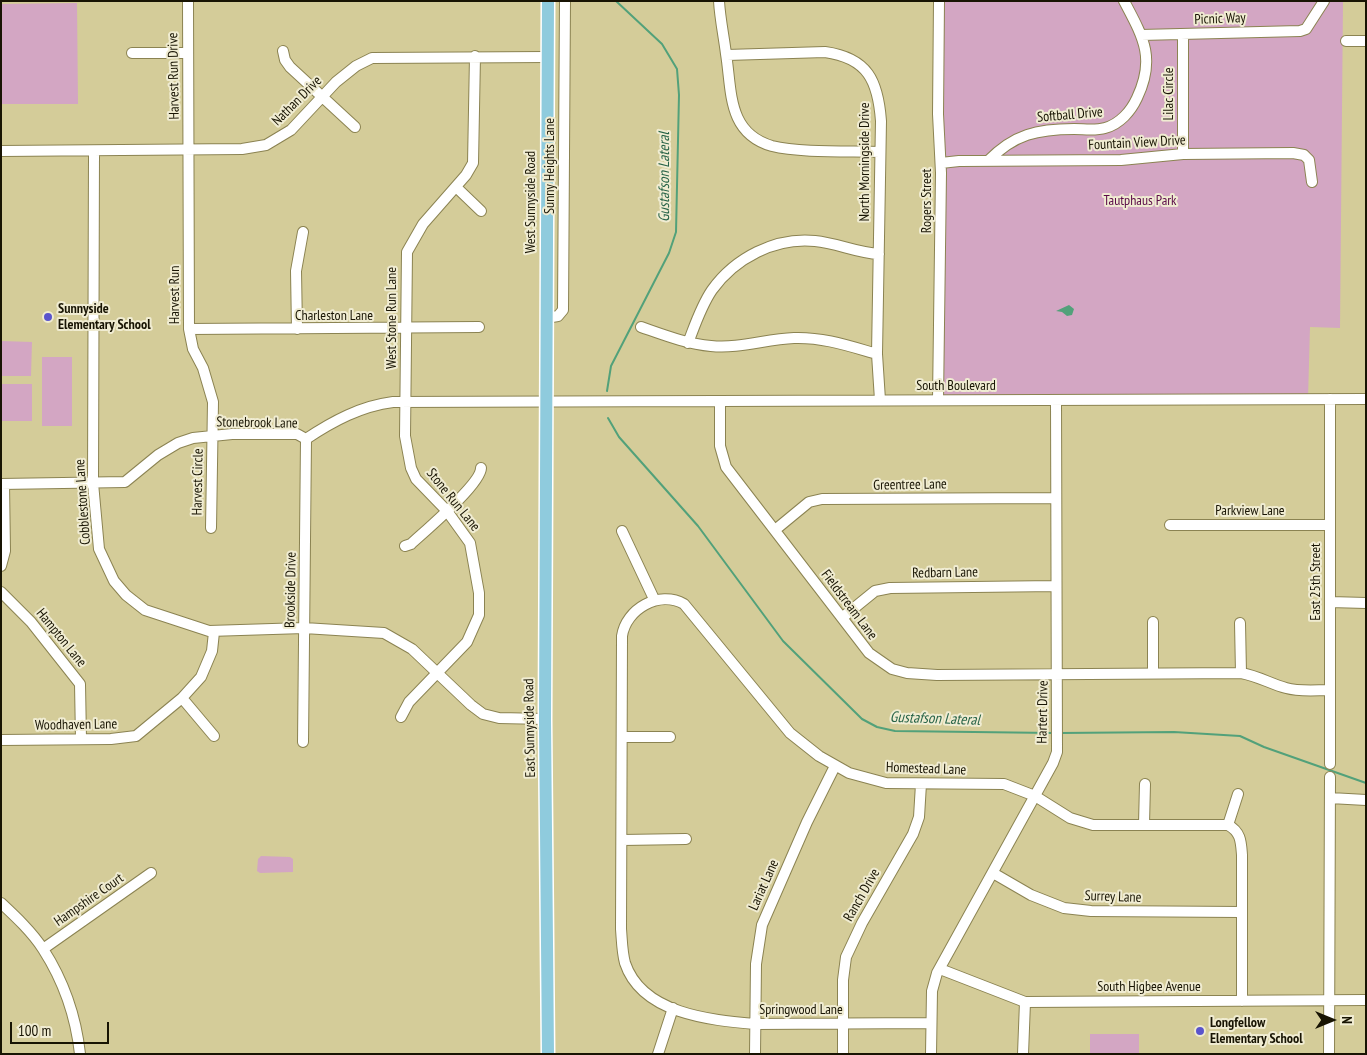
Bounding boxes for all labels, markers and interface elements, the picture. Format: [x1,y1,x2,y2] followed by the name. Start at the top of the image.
[1194,10,1246,28] street label: Picnic Way
[165,32,183,120] street label: Harvest Run Drive
[1161,68,1177,120] street label: Lilac Circle
[269,73,325,129] street label: Nathan Drive
[857,103,873,221] street label: North Morningside Drive
[1037,104,1103,126] street label: Softball Drive
[542,118,558,214] street label: Sunny Heights Lane
[656,132,674,222] water label: Gustafson Lateral
[1088,132,1186,154] street label: Fountain View Drive
[523,151,539,253] street label: West Sunnyside Road
[919,169,935,233] street label: Rogers Street
[1103,193,1177,209] park label: Tautphaus Park
[167,266,183,324] street label: Harvest Run
[384,267,400,369] street label: West Stone Run Lane
[58,301,151,334] place label: Sunnyside Elementary School
[295,308,373,324] street label: Charleston Lane
[42,311,54,323] marker: Sunnyside Elementary School
[916,378,996,394] street label: South Boulevard
[216,414,298,432] street label: Stonebrook Lane
[189,448,207,516] street label: Harvest Circle
[72,459,94,545] street label: Cobblestone Lane
[423,465,483,535] street label: Stone Run Lane
[873,476,947,494] street label: Greentree Lane
[1215,503,1285,519] street label: Parkview Lane
[1308,543,1324,621] street label: East 25th Street
[282,552,300,628] street label: Brookside Drive
[912,564,978,582] street label: Redbarn Lane
[817,567,881,643] street label: Fieldstream Lane
[32,605,90,671] street label: Hampton Lane
[521,678,539,778] street label: East Sunnyside Road
[1034,680,1052,744] street label: Hartert Drive
[890,708,980,730] water label: Gustafson Lateral
[35,716,117,734] street label: Woodhaven Lane
[885,759,967,779] street label: Homestead Lane
[745,857,783,913] street label: Lariat Lane
[840,866,884,924] street label: Ranch Drive
[51,870,127,930] street label: Hampshire Court
[1084,888,1142,906] street label: Surrey Lane
[1097,979,1201,995] street label: South Higbee Avenue
[1307,995,1357,1045] north arrow
[759,1002,843,1018] street label: Springwood Lane
[12,1012,111,1044] scale bar
[1210,1015,1303,1048] place label: Longfellow Elementary School
[1338,1016,1356,1024] text: N
[18,1021,51,1040] text: 100 m
[1194,1025,1206,1037] marker: Longfellow Elementary School

